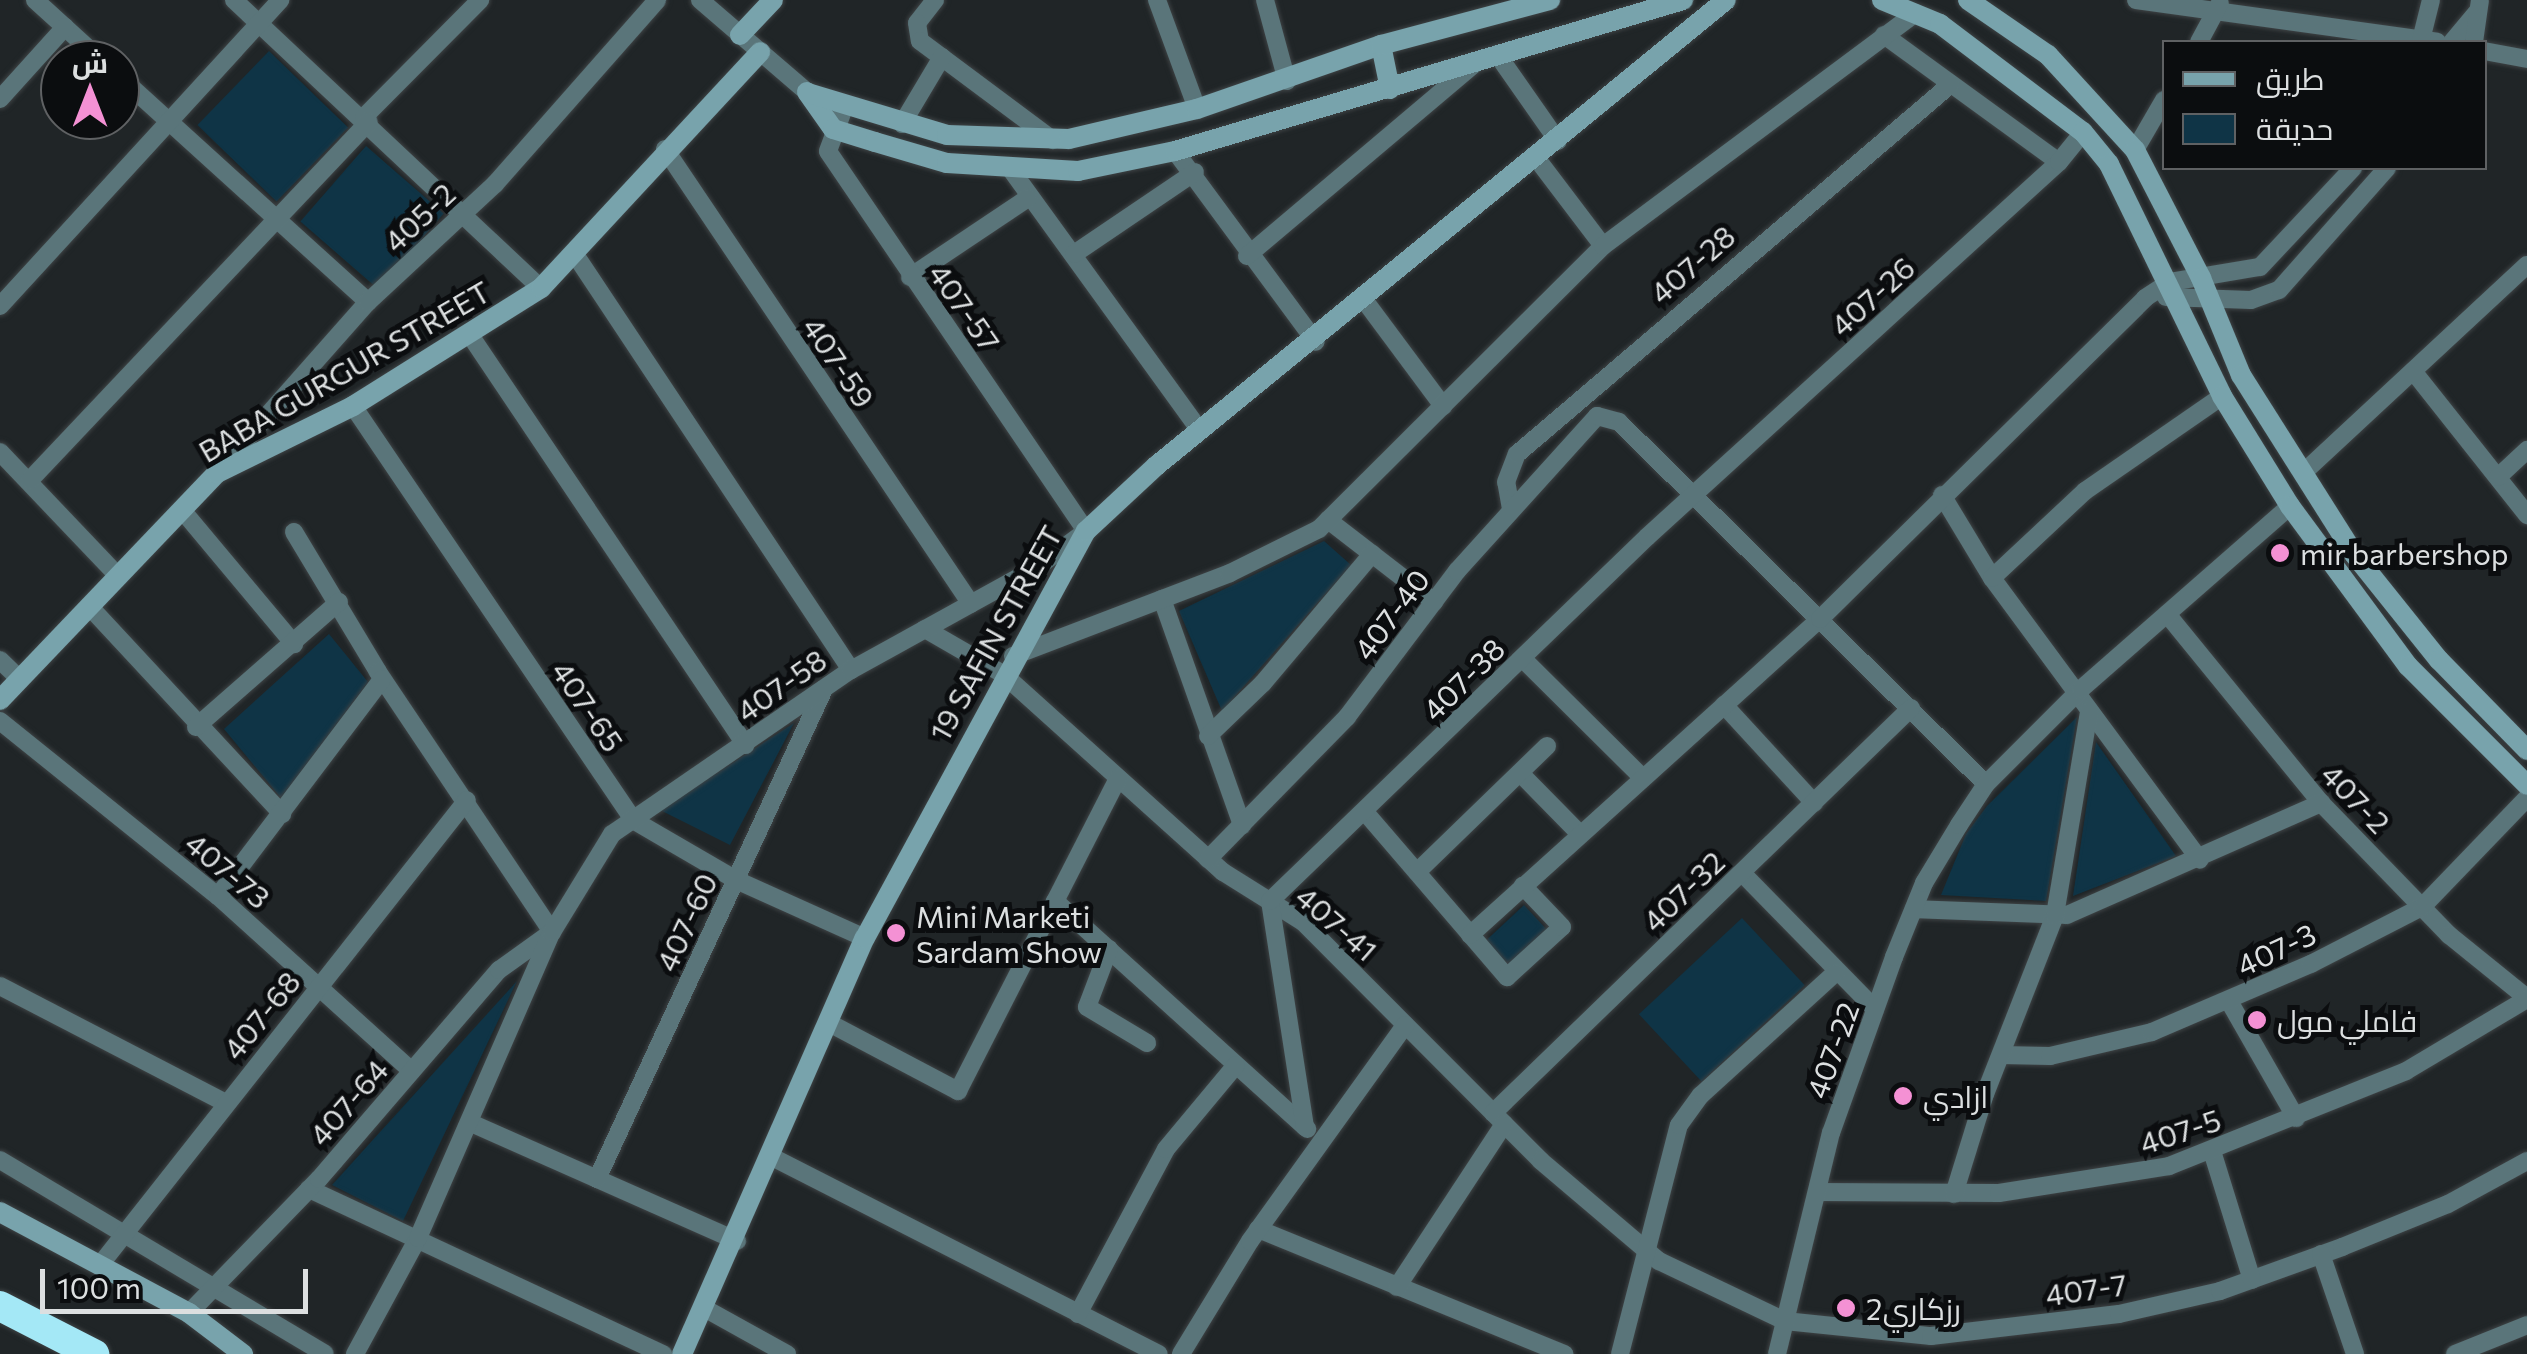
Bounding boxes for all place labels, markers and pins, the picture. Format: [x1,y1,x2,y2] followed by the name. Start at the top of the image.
[2300,535,2509,571] place label: mir barbershop
[2269,542,2291,564] marker: mir barbershop
[916,898,1102,968] place label: Mini Marketi Sardam Show
[885,922,907,944] marker: Mini Marketi Sardam Show
[2277,1002,2417,1038] place label: فاملي مول
[2246,1009,2268,1031] marker: فاملي مول
[1923,1078,1988,1114] place label: ازادي
[1892,1085,1914,1107] marker: ازادي
[1866,1290,1961,1326] place label: رزكاري2
[1835,1297,1857,1319] marker: رزكاري2

